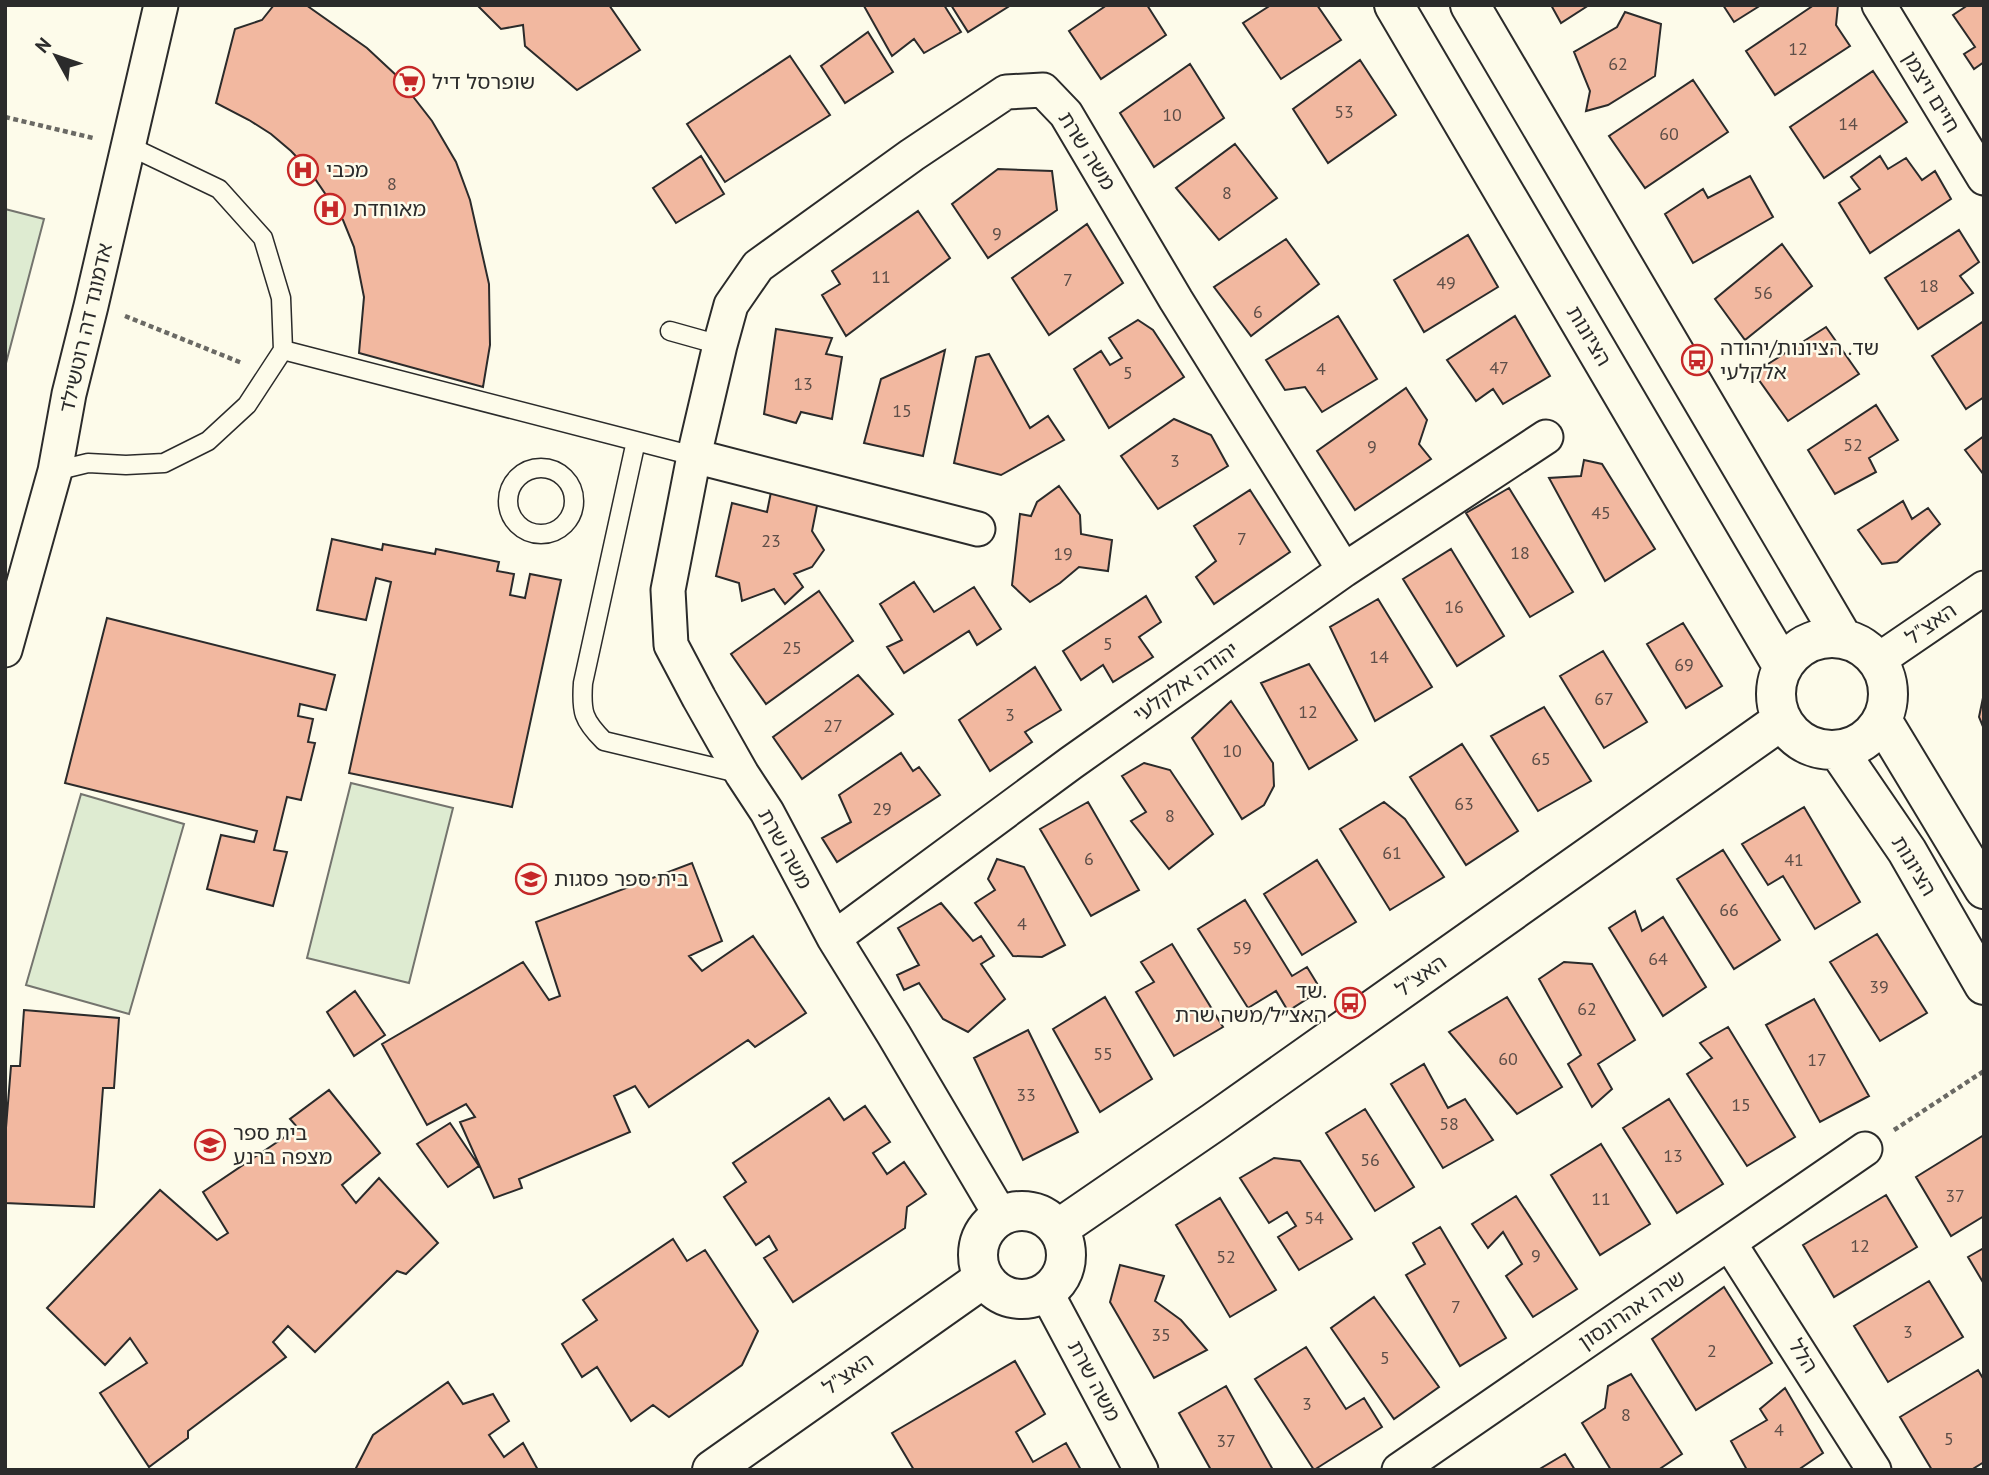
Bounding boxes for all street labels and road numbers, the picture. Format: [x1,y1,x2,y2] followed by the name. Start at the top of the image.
[1897,46,1966,138] street label: חיים ויצמן
[1053,106,1122,195] street label: משה שרת
[53,240,118,415] street label: אדמונד דה רוטשילד
[1561,301,1618,371] street label: הציונות
[1900,596,1961,651] street label: האצ"ל
[1128,636,1243,728] street label: יהודה אלקלעי
[752,804,819,894] street label: משה שרת
[1886,831,1943,901] street label: הציונות
[1390,948,1451,1003] street label: האצ"ל
[1573,1264,1690,1355] street label: שרה אהרונסון
[1783,1334,1824,1378] street label: הלל
[1062,1336,1127,1426] street label: משה שרת
[817,1346,878,1401] street label: האצ"ל

